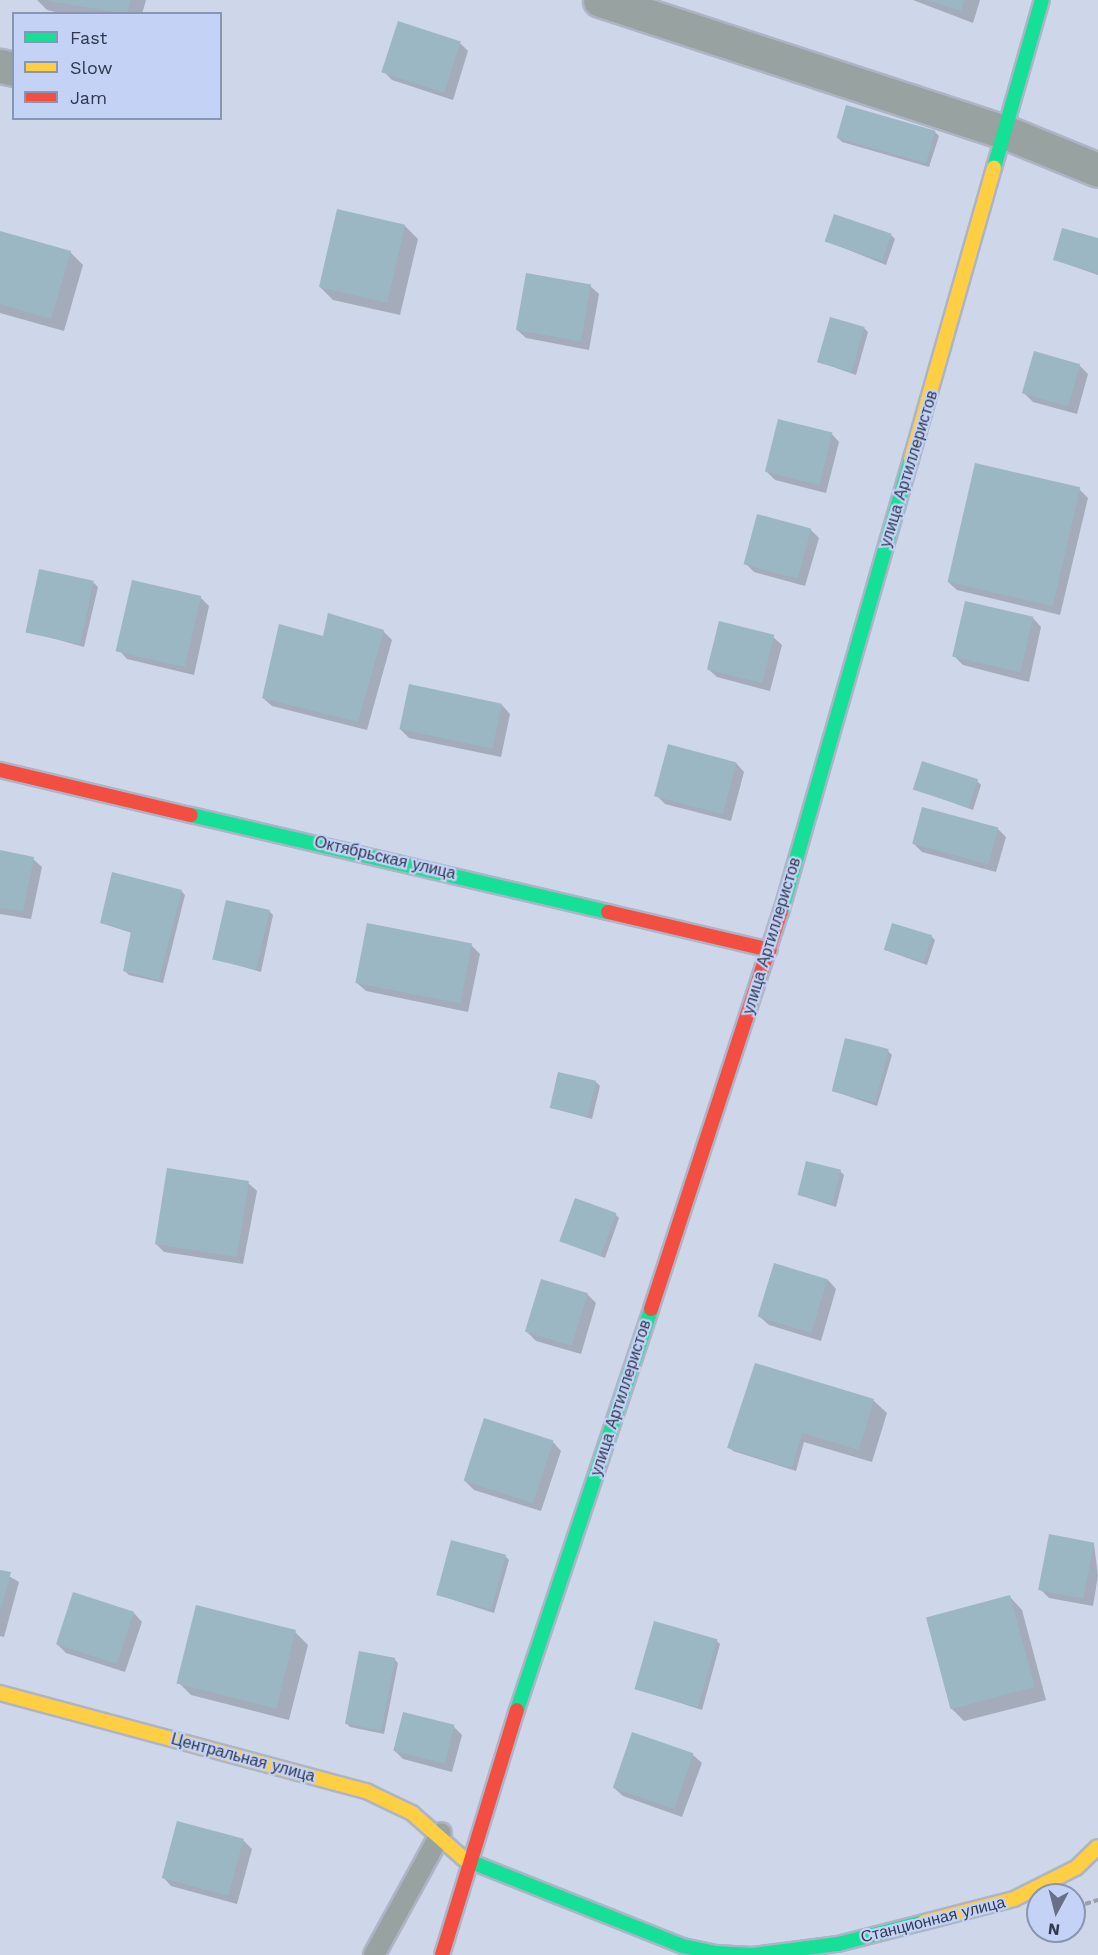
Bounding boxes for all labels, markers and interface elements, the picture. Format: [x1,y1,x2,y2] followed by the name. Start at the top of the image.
[12,12,222,120] legend
[70,27,107,48] text: Fast
[70,57,113,78] text: Slow
[70,87,107,108] text: Jam
[876,388,942,550] street label: улица Артиллеристов
[313,832,457,884] street label: Октябрьская улица
[739,855,805,1017] street label: улица Артиллеристов
[587,1318,655,1478] street label: улица Артиллеристов
[169,1730,317,1786] street label: Центральная улица
[1026,1883,1086,1943] north arrow
[859,1893,1007,1947] street label: Станционная улица
[1047,1919,1061,1940] text: N

